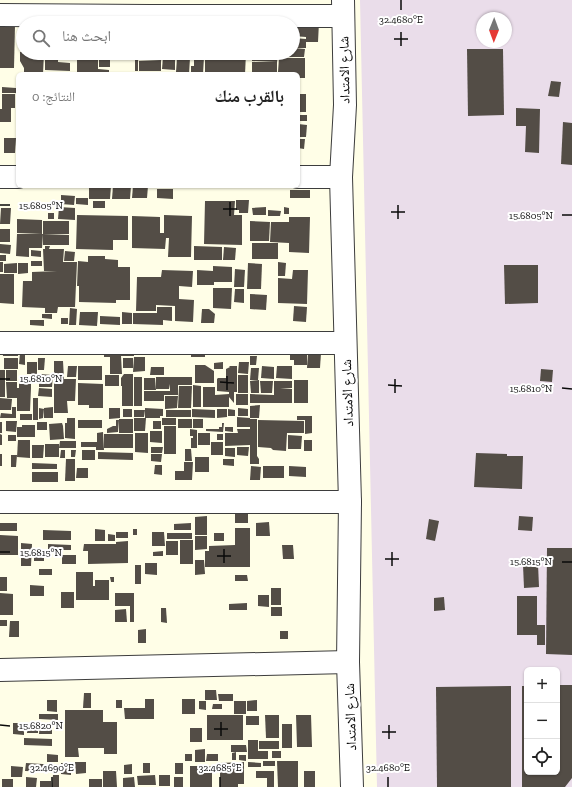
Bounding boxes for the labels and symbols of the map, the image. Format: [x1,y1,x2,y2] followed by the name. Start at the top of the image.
[476,12,512,48] north arrow
[379,14,423,26] text: 32.4680°E
[335,36,355,104] street label: شارع الامتداد
[19,200,64,212] text: 15.6805°N
[509,210,554,222] text: 15.6805°N
[338,359,358,427] street label: شارع الامتداد
[20,373,63,385] text: 15.6810°N
[510,383,553,395] text: 15.6810°N
[20,547,63,559] text: 15.6815°N
[510,556,553,568] text: 15.6815°N
[341,683,361,751] street label: شارع الامتداد
[19,720,64,732] text: 15.6820°N
[30,762,74,774] text: 32.4690°E
[198,762,242,774] text: 32.4685°E
[366,762,410,774] text: 32.4680°E

